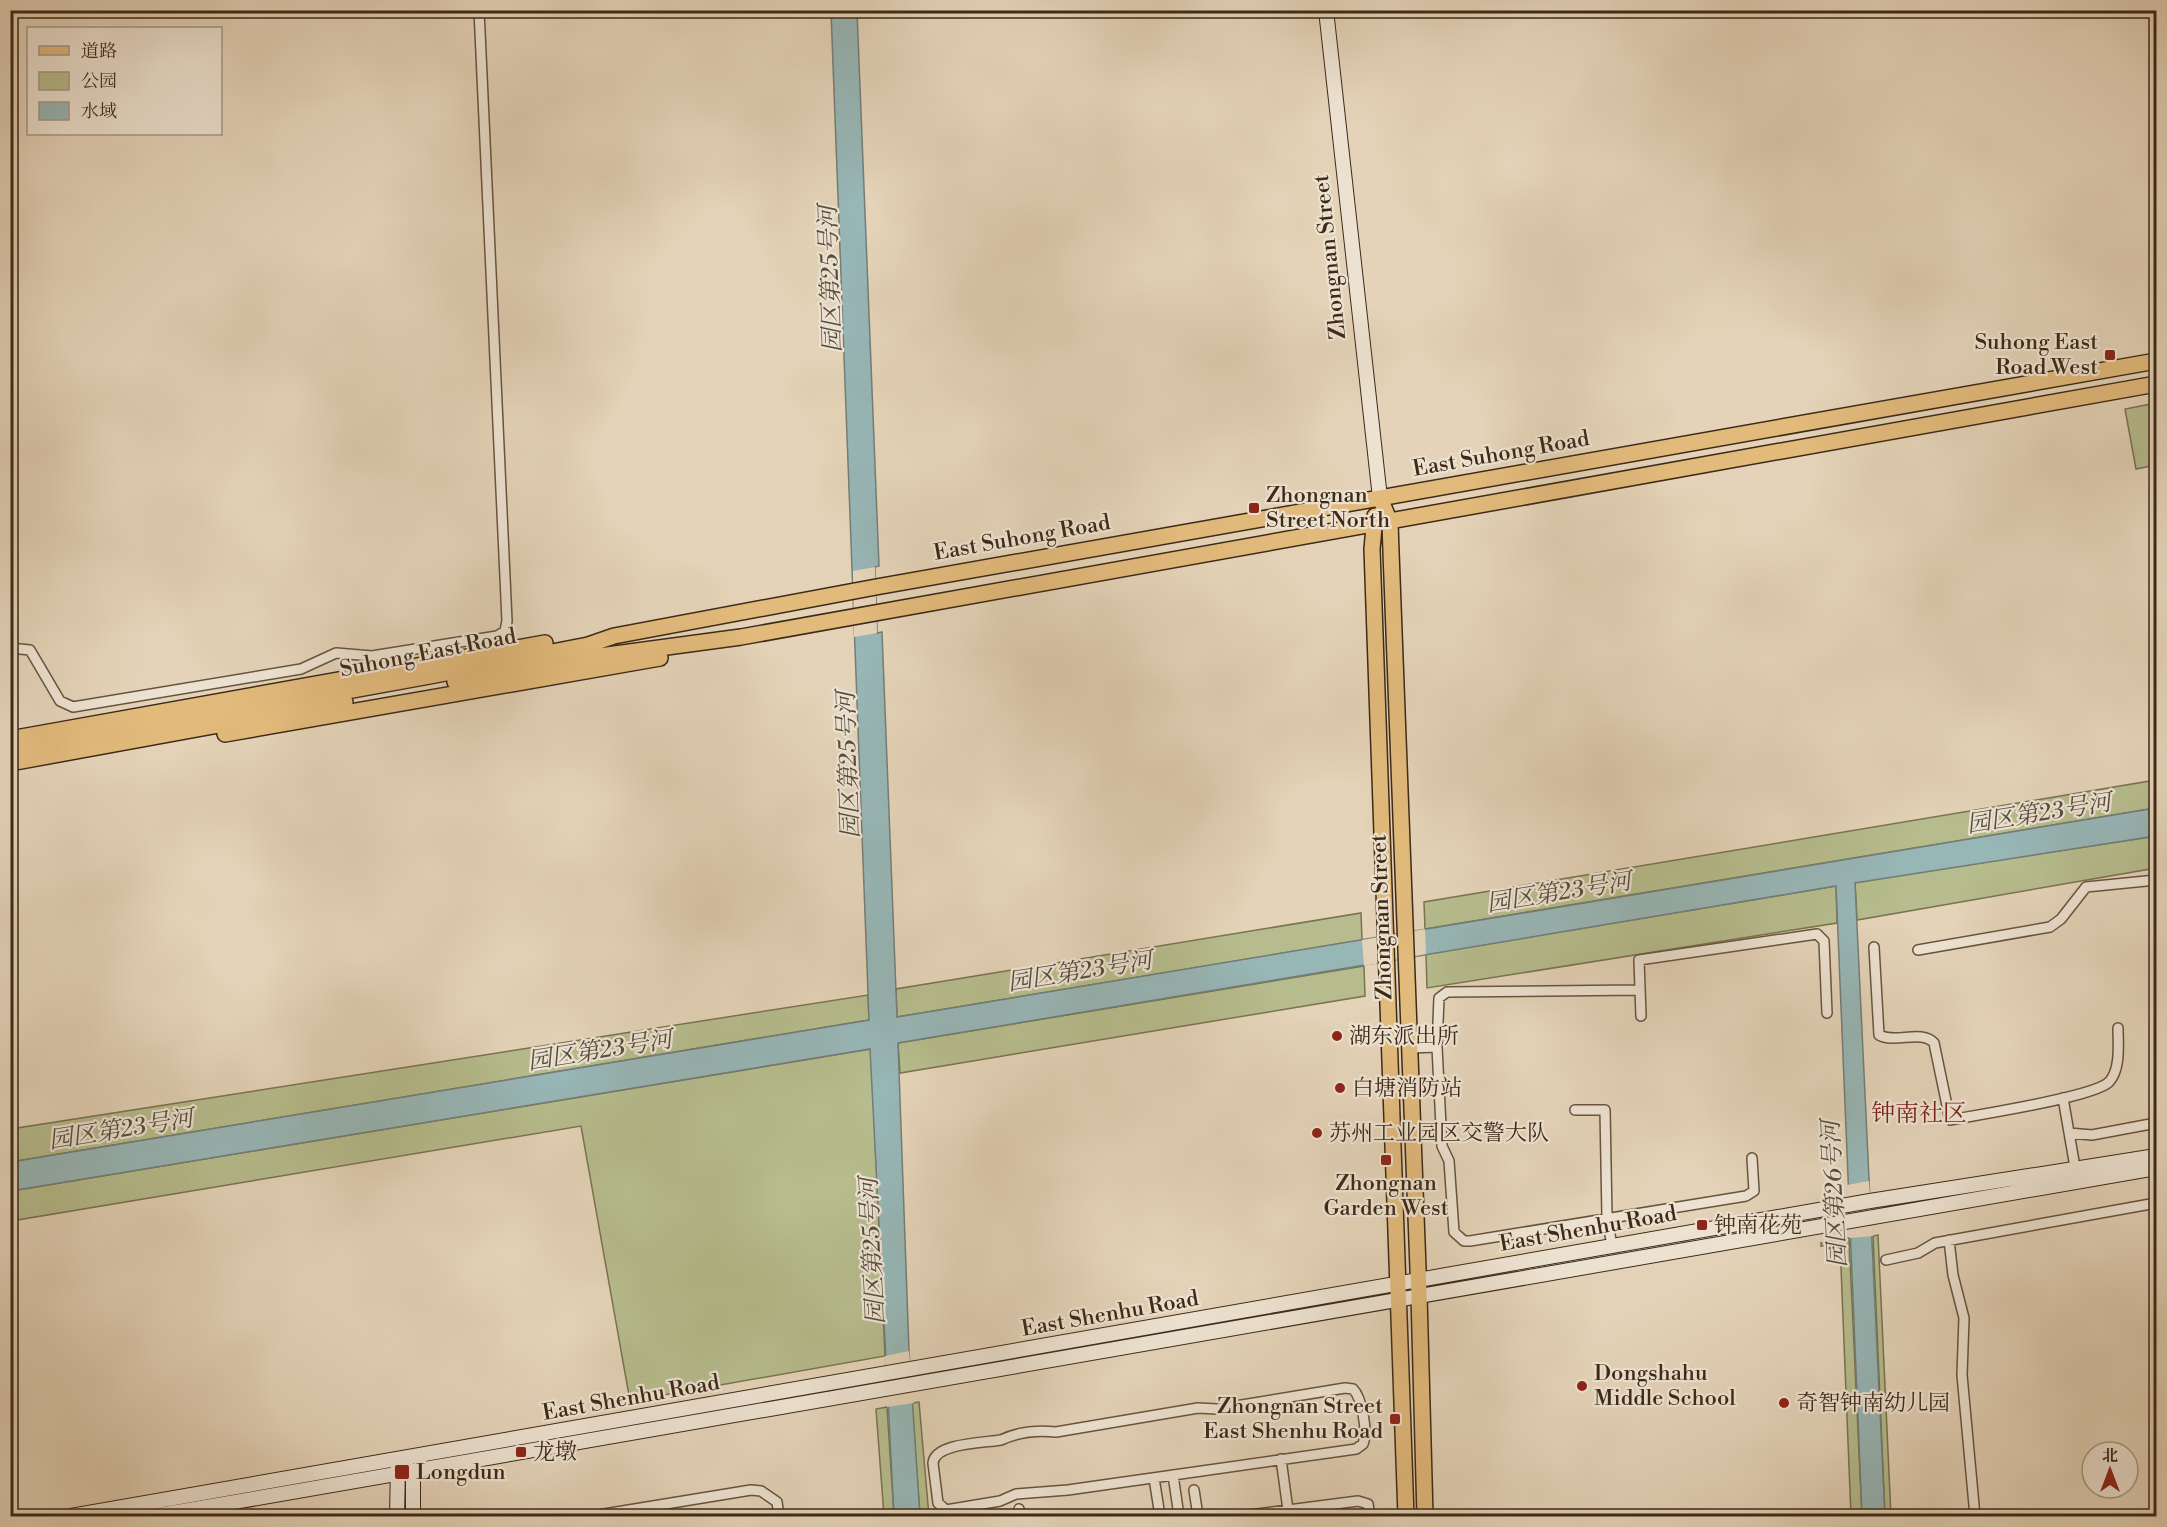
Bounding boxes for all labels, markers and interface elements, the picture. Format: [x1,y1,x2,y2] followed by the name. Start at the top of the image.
[27,27,222,135] legend
[81,40,117,63] text: 道路
[81,70,117,93] text: 公园
[81,100,117,123] text: 水域
[1308,173,1352,341] street label: Zhongnan Street
[813,201,849,353] water label: 园区第25号河
[1974,329,2098,381] place label: Suhong East Road West
[2103,348,2117,362] marker: Suhong East Road West
[1410,425,1592,483] street label: East Suhong Road
[1266,482,1390,534] place label: Zhongnan Street North
[1247,501,1261,515] marker: Zhongnan Street North
[931,509,1113,567] street label: East Suhong Road
[337,623,519,683] street label: Suhong East Road
[831,687,867,839] water label: 园区第25号河
[1965,787,2117,840] water label: 园区第23号河
[1366,833,1398,1000] street label: Zhongnan Street
[1485,866,1637,919] water label: 园区第23号河
[1006,945,1158,998] water label: 园区第23号河
[1349,1023,1459,1050] place label: 湖东派出所
[526,1024,678,1077] water label: 园区第23号河
[1330,1029,1344,1043] marker: 湖东派出所
[1352,1075,1462,1102] place label: 白塘消防站
[1333,1081,1347,1095] marker: 白塘消防站
[1871,1099,1967,1129] district label: 钟南社区
[47,1103,199,1156] water label: 园区第23号河
[1816,1116,1854,1268] water label: 园区第26号河
[1329,1120,1549,1147] place label: 苏州工业园区交警大队
[1310,1126,1324,1140] marker: 苏州工业园区交警大队
[1379,1153,1393,1167] marker: Zhongnan Garden West
[1323,1170,1449,1222] place label: Zhongnan Garden West
[854,1173,892,1325] water label: 园区第25号河
[1497,1200,1679,1258] street label: East Shenhu Road
[1714,1212,1802,1239] place label: 钟南花苑
[1695,1218,1709,1232] marker: 钟南花苑
[1019,1285,1201,1343] street label: East Shenhu Road
[1594,1360,1736,1412] place label: Dongshahu Middle School
[540,1369,722,1427] street label: East Shenhu Road
[1575,1379,1589,1393] marker: Dongshahu Middle School
[1796,1390,1950,1417] place label: 奇智钟南幼儿园
[1203,1393,1383,1445] place label: Zhongnan Street East Shenhu Road
[1777,1396,1791,1410] marker: 奇智钟南幼儿园
[1388,1412,1402,1426] marker: Zhongnan Street East Shenhu Road
[533,1439,577,1466] place label: 龙墩
[2080,1440,2140,1500] north arrow
[514,1445,528,1459] marker: 龙墩
[2102,1446,2118,1466] text: 北
[416,1459,506,1486] place label: Longdun
[393,1463,411,1481] marker: Longdun

